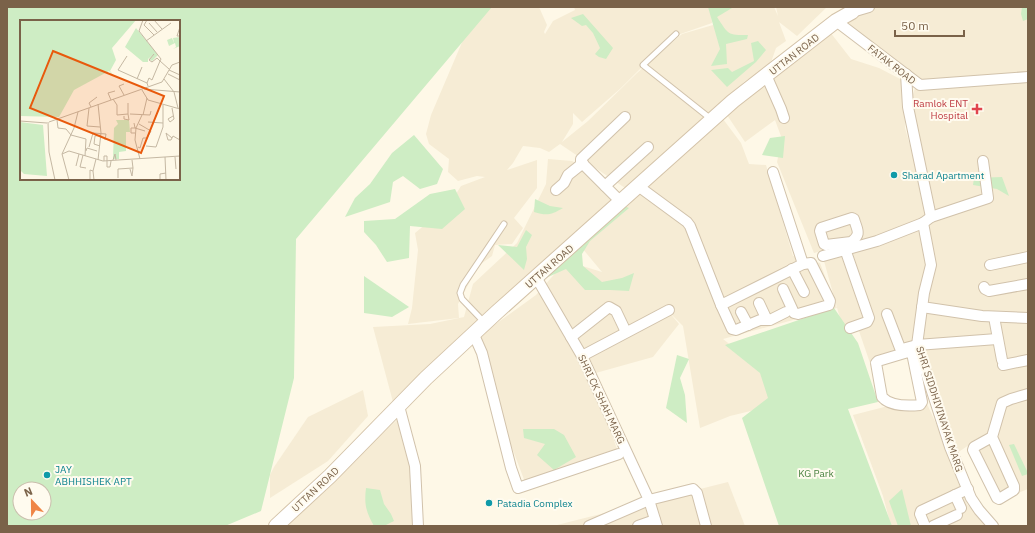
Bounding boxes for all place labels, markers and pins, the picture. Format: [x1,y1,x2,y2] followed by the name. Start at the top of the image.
[913,97,968,122] place label: Ramlok ENT Hospital
[971,103,983,115] marker: Ramlok ENT Hospital
[902,169,985,182] place label: Sharad Apartment
[889,170,899,180] marker: Sharad Apartment
[55,463,132,488] place label: JAY ABHHISHEK APT
[42,470,52,480] marker: JAY ABHHISHEK APT
[497,497,573,510] place label: Patadia Complex
[484,498,494,508] marker: Patadia Complex

